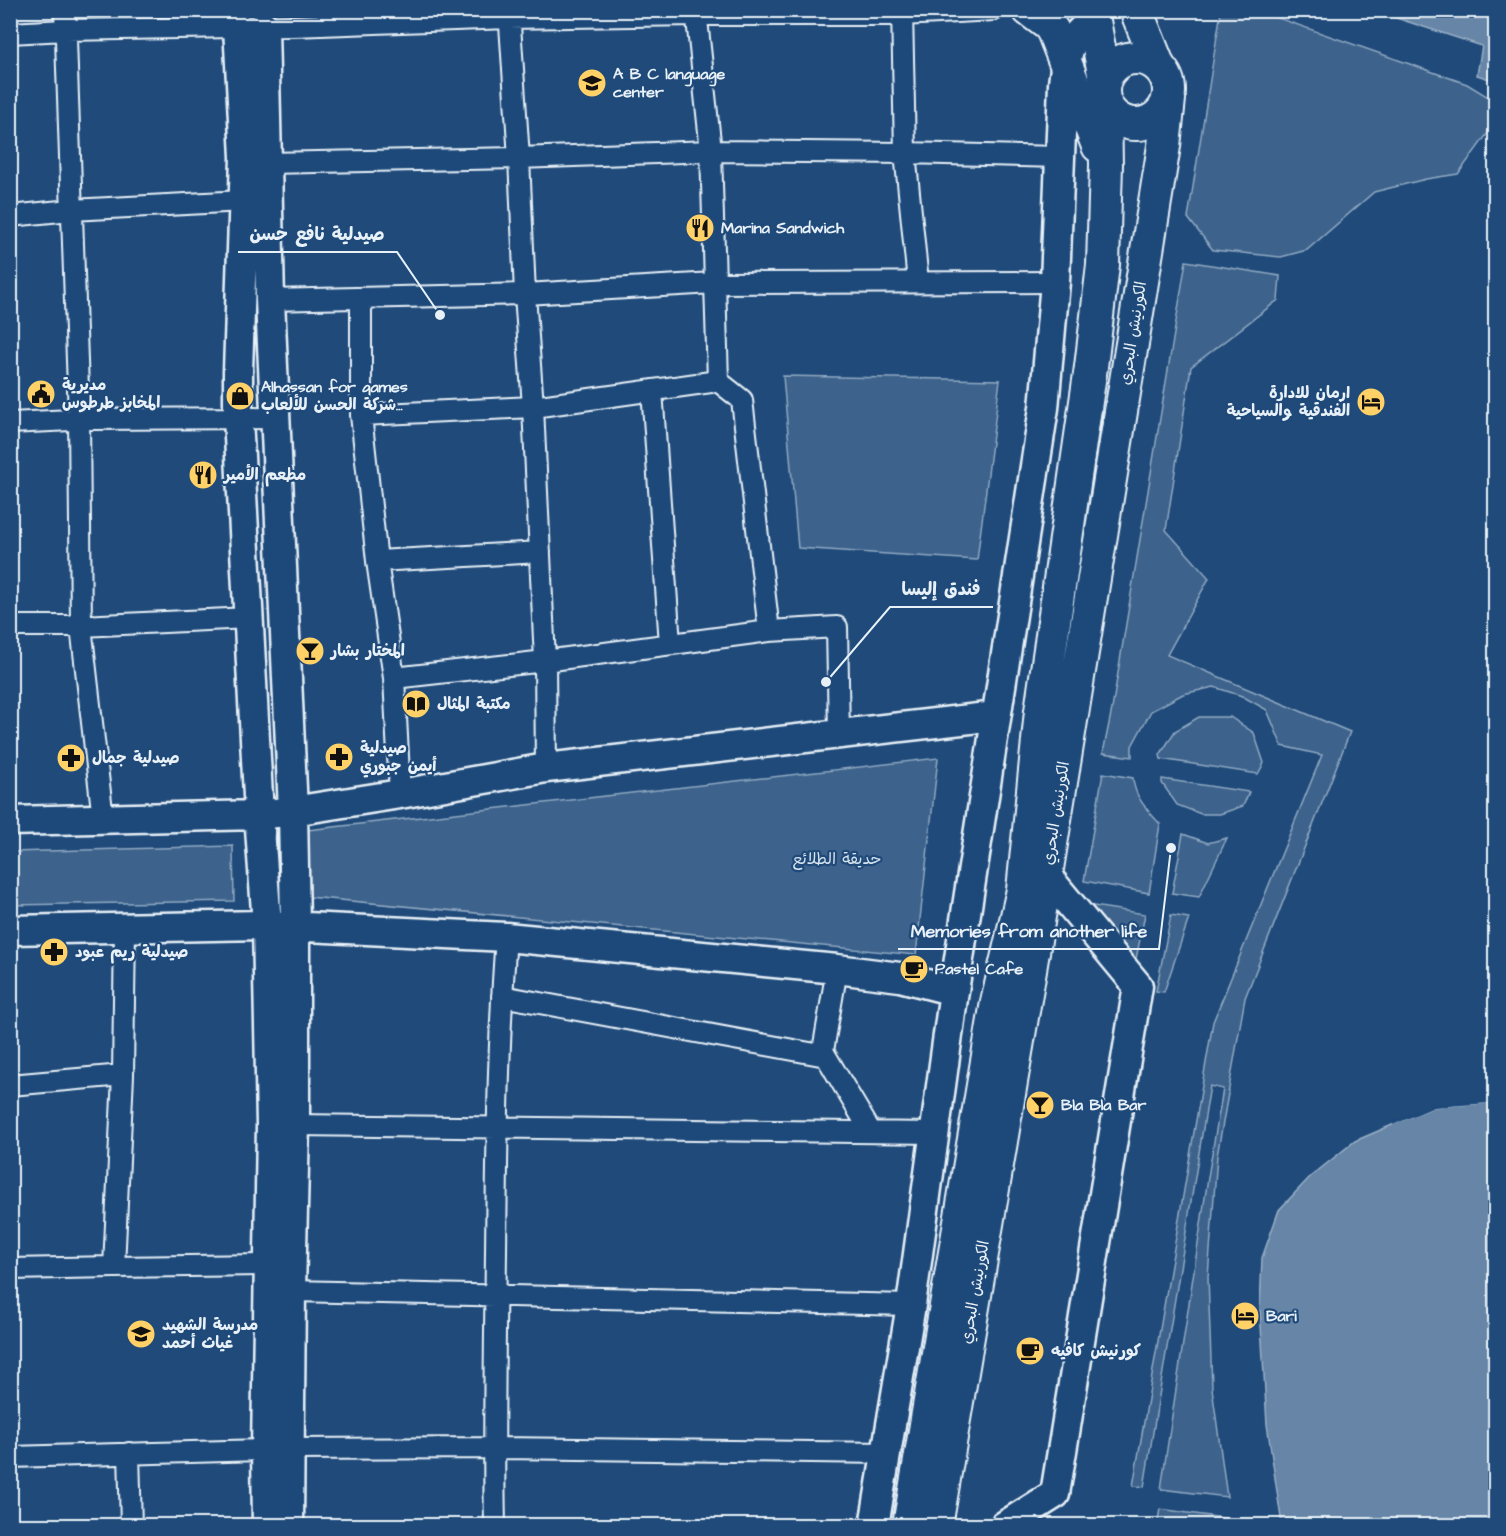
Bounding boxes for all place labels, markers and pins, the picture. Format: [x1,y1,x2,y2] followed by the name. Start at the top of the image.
[613,63,726,103] place label: A B C language center
[576,67,608,99] school or university icon: A B C language center
[684,212,716,244] restaurant icon: Marina Sandwich
[238,216,397,252] callout: صيدلية نافع حسن
[721,217,845,239] place label: Marina Sandwich
[62,374,160,414] place label: مديرية المخابز طرطوس
[261,376,408,416] place label: Alhassan for games شركة الحسن للألعاب...
[25,378,57,410] public building icon: مديرية المخابز طرطوس
[224,380,256,412] shop icon: Alhassan for games شركة الحسن للألعاب...
[1226,382,1350,422] place label: ارمان للادارة الفندقية والسياحية
[1355,386,1387,418] hotel icon: ارمان للادارة الفندقية والسياحية
[187,459,219,491] restaurant icon: مطعم الأمير
[222,463,306,487] place label: مطعم الأمير
[890,571,993,607] callout: فندق إليسا
[294,635,326,667] bar icon: المختار بشار
[329,640,405,662] place label: المختار بشار
[400,688,432,720] library icon: مكتبة المثال
[437,693,511,715] place label: مكتبة المثال
[360,737,437,778] place label: صيدلية أيمن جبوري
[323,741,355,773] pharmacy icon: صيدلية أيمن جبوري
[55,742,87,774] pharmacy icon: صيدلية جمال
[92,747,180,769] place label: صيدلية جمال
[898,913,1159,949] callout: Memories from another life
[38,936,70,968] pharmacy icon: صيدلية ريم عبود
[75,941,188,964] place label: صيدلية ريم عبود
[898,953,930,985] cafe icon: Pastel Cafe
[935,958,1023,980] place label: Pastel Cafe
[1024,1089,1056,1121] bar icon: Bla Bla Bar
[1061,1094,1146,1116] place label: Bla Bla Bar
[1229,1300,1261,1332] hotel icon: Bari
[1266,1305,1297,1327] place label: Bari
[162,1314,258,1354] place label: مدرسة الشهيد غياث أحمد
[125,1318,157,1350] school or university icon: مدرسة الشهيد غياث أحمد
[1014,1335,1046,1367] cafe icon: كورنيش كافيه
[1051,1340,1142,1362] place label: كورنيش كافيه

